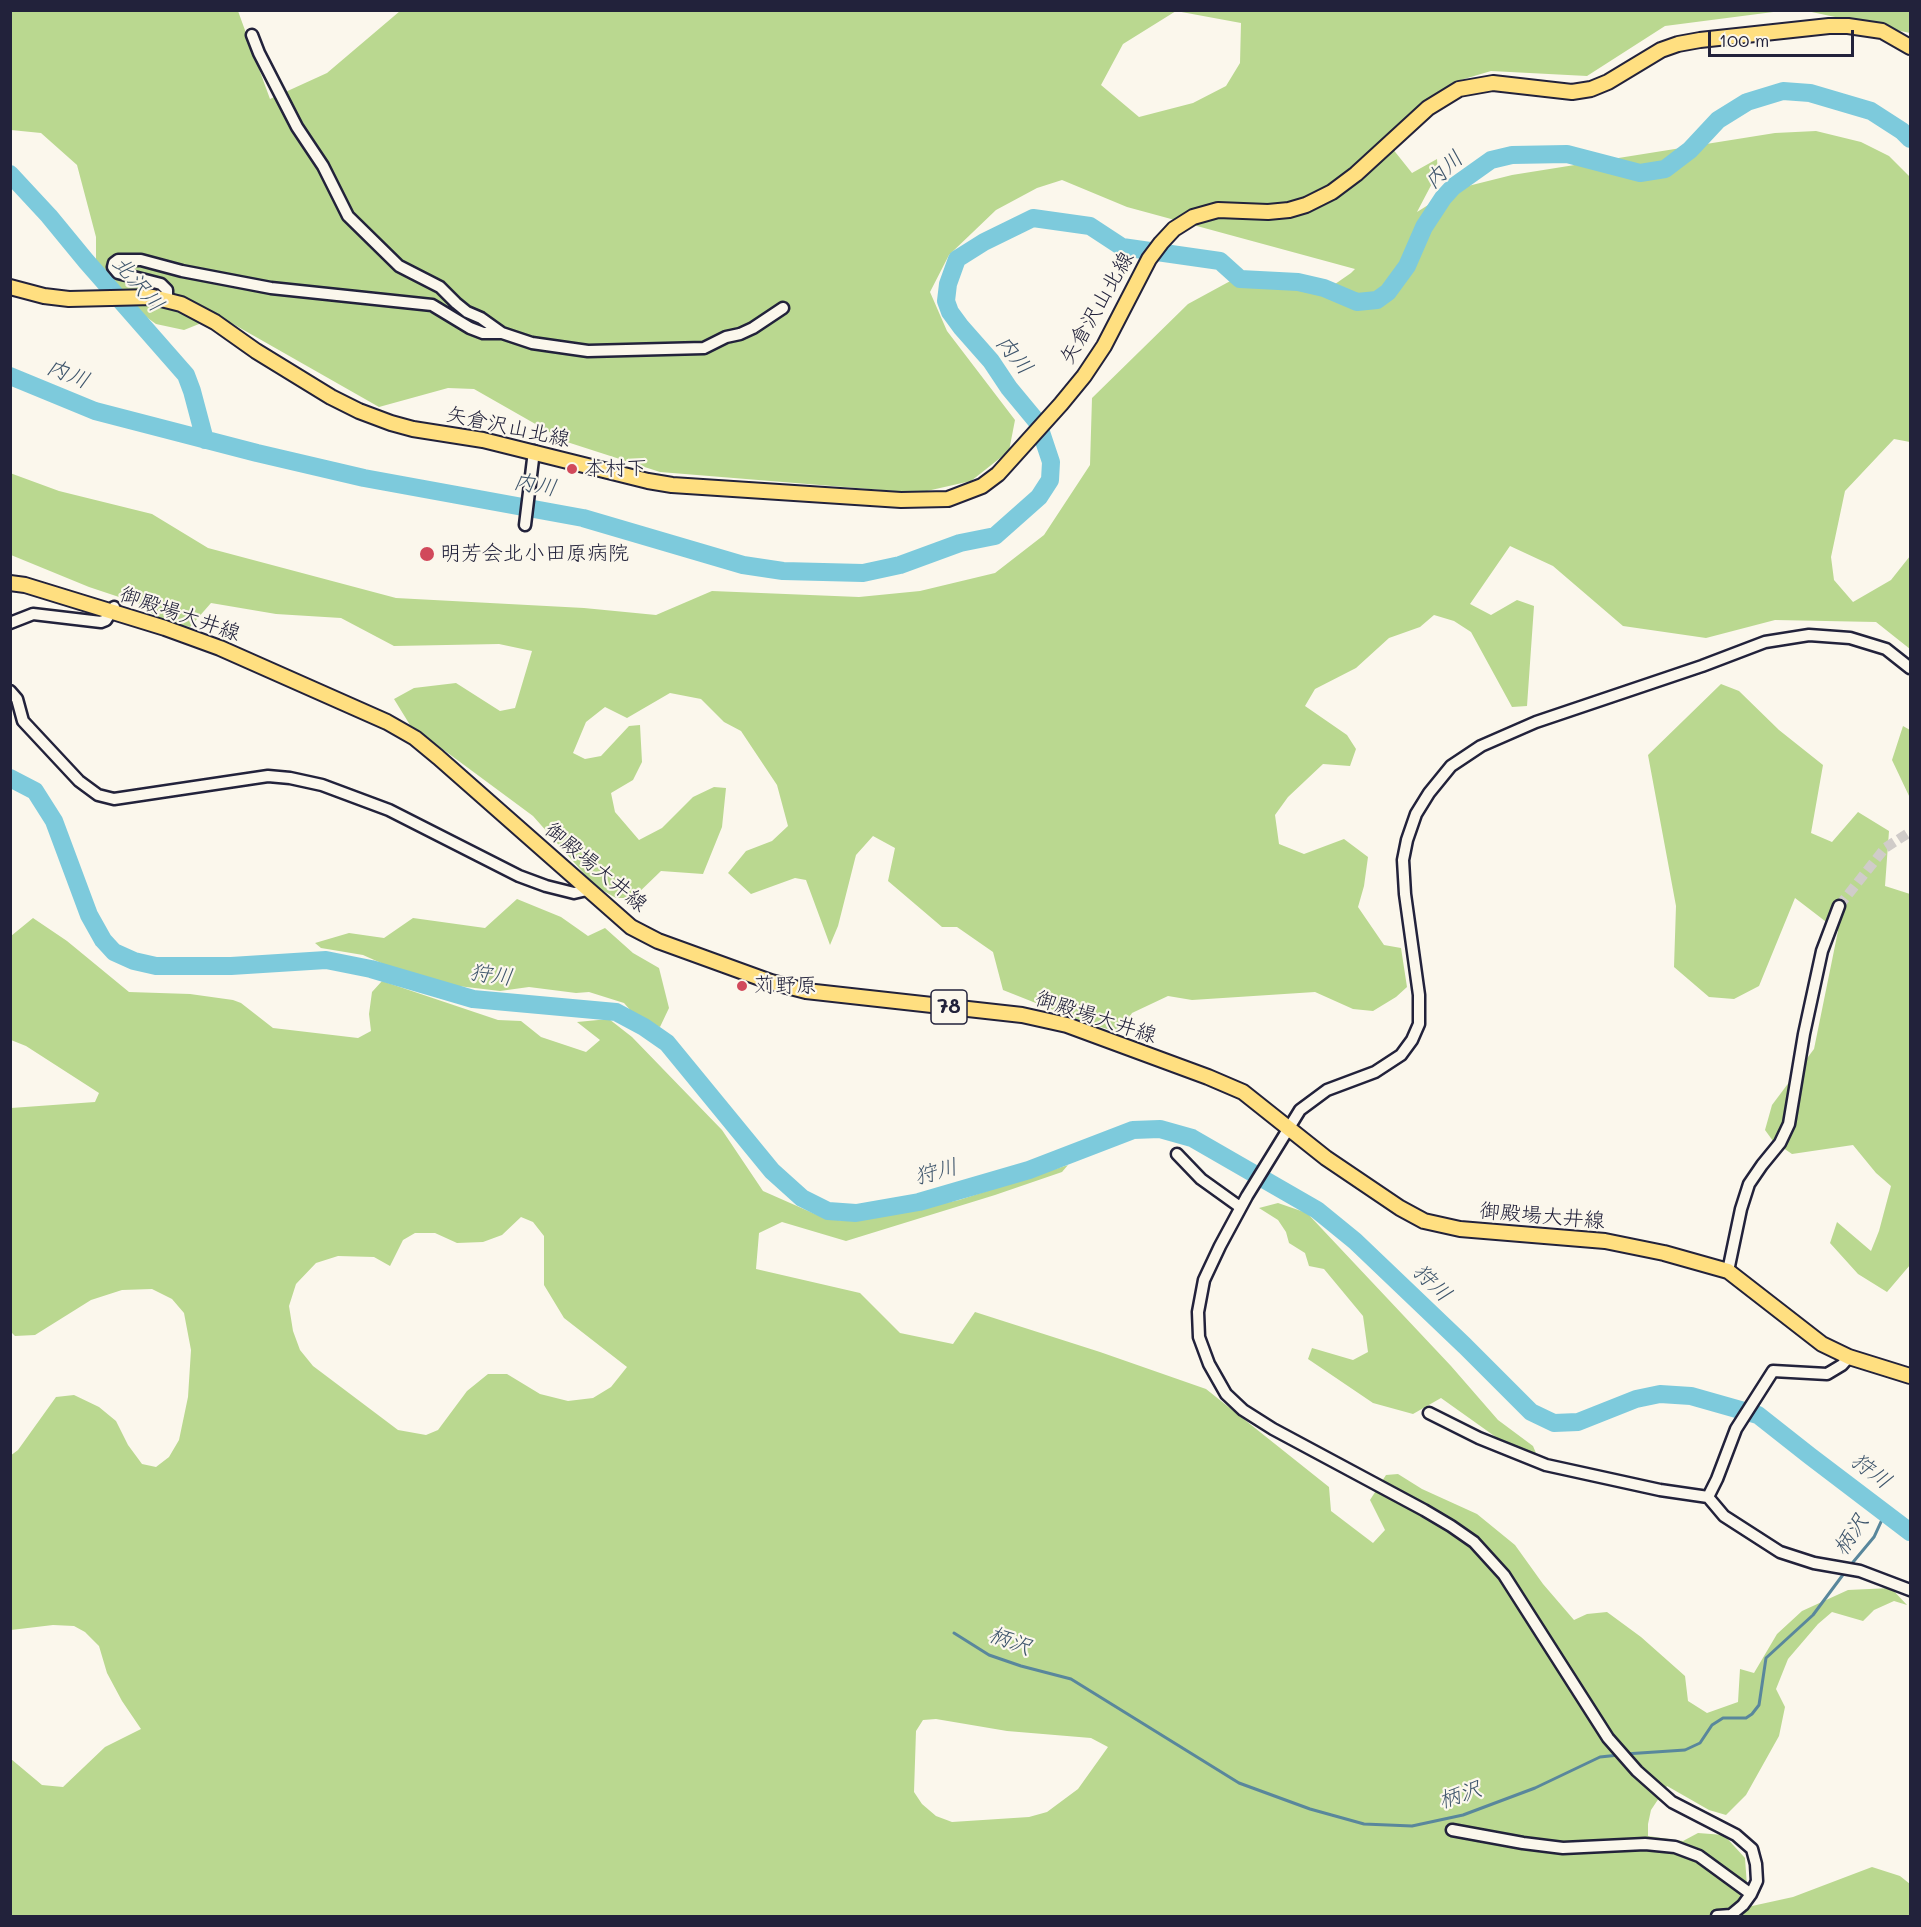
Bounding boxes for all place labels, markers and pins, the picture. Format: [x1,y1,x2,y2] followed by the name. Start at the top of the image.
[584,456,647,482] place label: 本村下
[565,462,579,476] marker: 本村下
[440,541,629,567] place label: 明芳会北小田原病院
[418,545,436,563] marker: 明芳会北小田原病院
[754,973,817,999] place label: 苅野原
[735,979,749,993] marker: 苅野原

